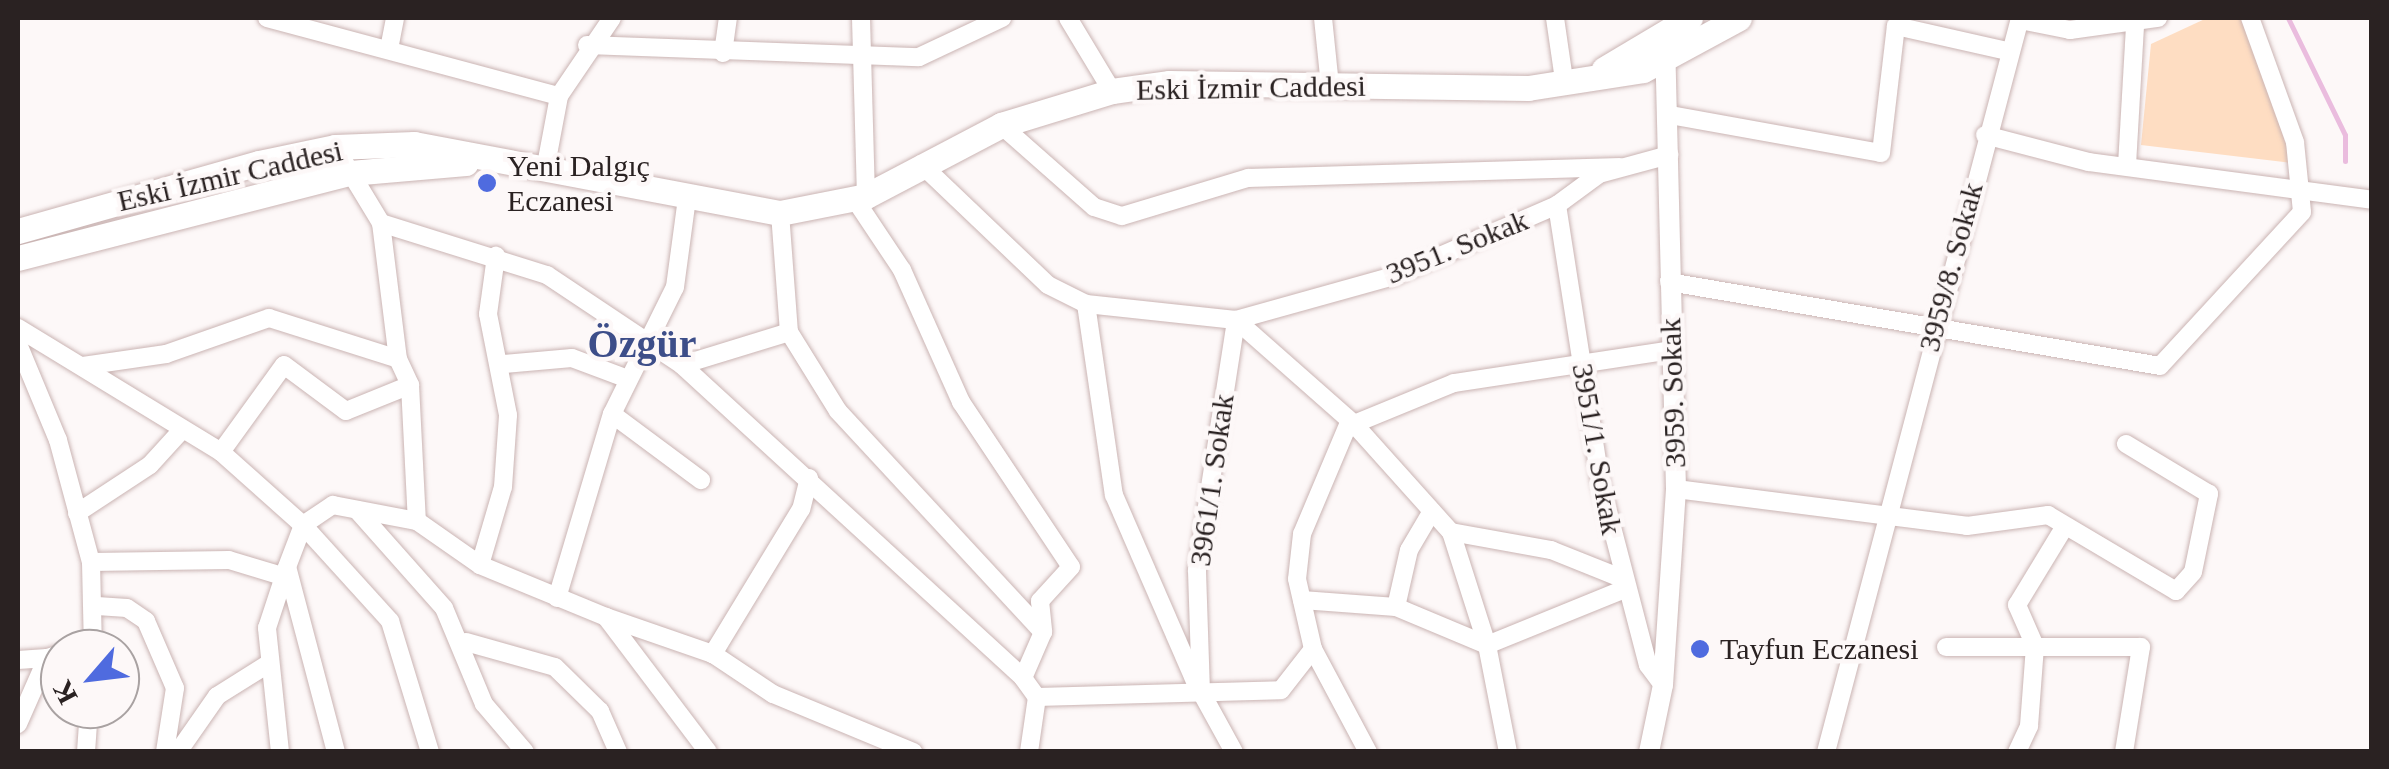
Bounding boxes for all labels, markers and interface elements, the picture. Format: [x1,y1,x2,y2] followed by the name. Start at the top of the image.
[1136,68,1366,108] street label: Eski İzmir Caddesi
[114,133,346,219] street label: Eski İzmir Caddesi
[507,148,650,218] place label: Yeni Dalgıç Eczanesi
[476,172,498,194] marker: Yeni Dalgıç Eczanesi
[1911,179,1991,355] street label: 3959/8. Sokak
[1381,202,1533,292] street label: 3951. Sokak
[1652,317,1694,469] street label: 3959. Sokak
[588,320,696,368] district label: Özgür
[1564,361,1630,537] street label: 3951/1. Sokak
[1182,392,1242,568] street label: 3961/1. Sokak
[40,629,140,729] north arrow
[1720,631,1919,667] place label: Tayfun Eczanesi
[1689,638,1711,660] marker: Tayfun Eczanesi
[46,675,84,709] text: K

